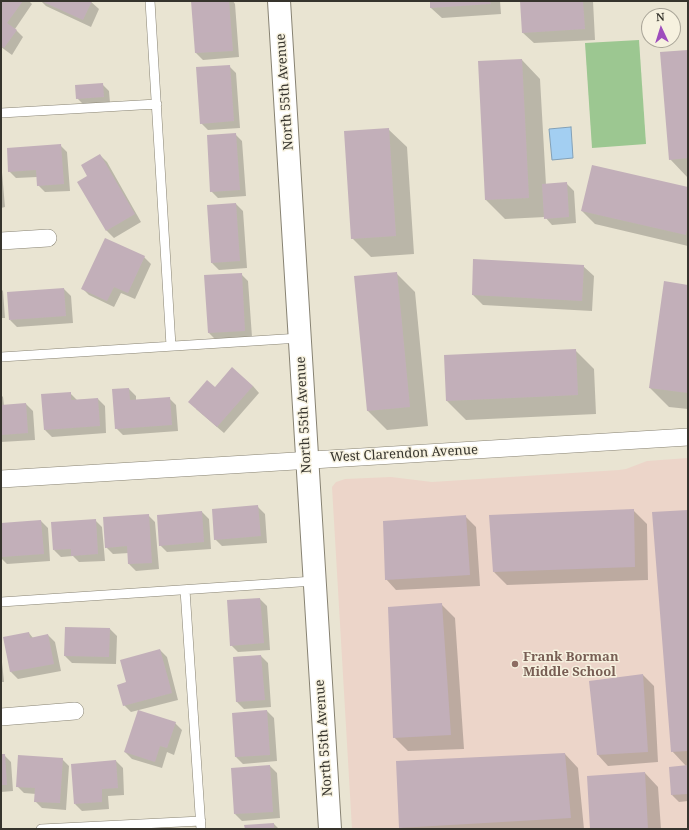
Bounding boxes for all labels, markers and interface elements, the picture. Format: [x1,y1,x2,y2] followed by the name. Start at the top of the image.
[641,8,681,48] north arrow
[655,9,665,24] text: N
[273,33,297,151] street label: North 55th Avenue
[293,356,315,474] street label: North 55th Avenue
[330,442,478,466] street label: West Clarendon Avenue
[523,649,619,680] place label: Frank Borman Middle School
[510,659,520,669] marker: Frank Borman Middle School
[312,679,336,797] street label: North 55th Avenue

